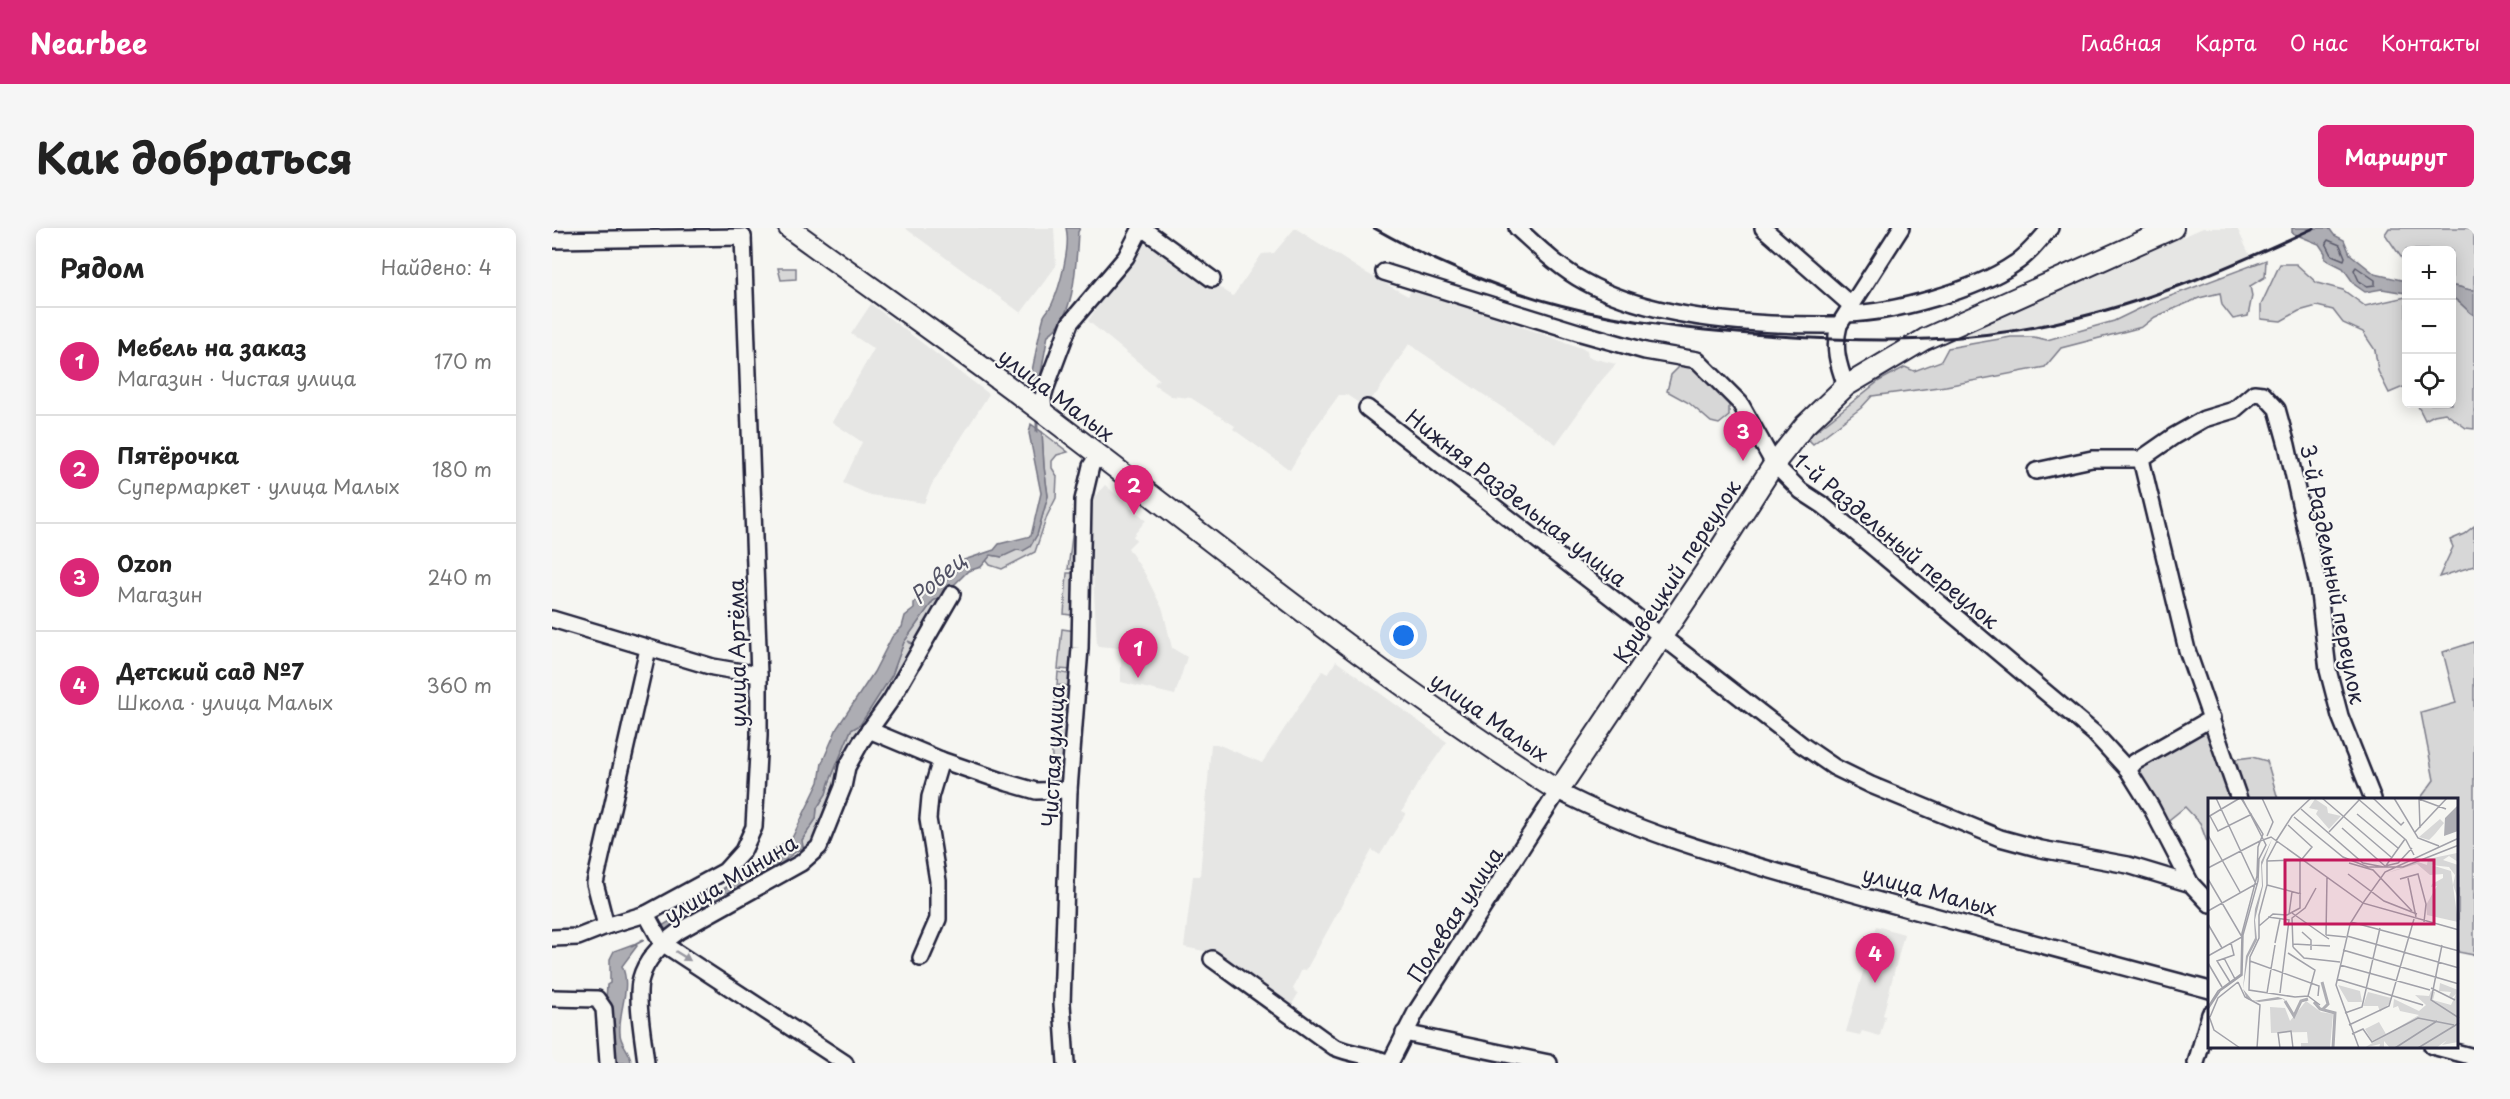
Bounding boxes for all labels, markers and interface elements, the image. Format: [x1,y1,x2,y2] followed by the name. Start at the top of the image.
[30,21,147,64] text: Nearbee
[2081,26,2162,58] text: Главная
[2195,26,2257,58] text: Карта
[2290,26,2348,58] text: О нас
[2381,26,2480,58] text: Контакты
[36,125,353,188] text: Как добраться
[2318,125,2474,187] button: Маршрут
[2402,246,2456,408] map controls
[2402,246,2456,300] button: +
[60,248,145,287] text: Рядом
[381,252,492,282] text: Найдено: 4
[2402,300,2456,354] button: −
[117,330,307,363] text: Мебель на заказ
[992,340,1122,448] street label: улица Малых
[75,346,84,376] text: 1
[434,346,492,376] text: 170 m
[2402,354,2456,408] button: locate
[117,363,356,393] text: Магазин · Чистая улица
[1400,400,1635,594] street label: Нижняя Раздельная улица
[1724,412,1762,461] pin: 3
[117,438,239,471] text: Пятёрочка
[2293,441,2375,707] street label: 3-й Раздельный переулок
[1787,444,2007,636] street label: 1-й Раздельный переулок
[72,454,87,484] text: 2
[432,454,492,484] text: 180 m
[1114,466,1154,515] pin: 2
[117,471,400,501] text: Супермаркет · улица Малых
[1604,472,1748,669] street label: Кривецкий переулок
[902,543,973,611] water label: Ровец
[117,546,172,579] text: Ozon
[73,562,86,592] text: 3
[427,562,492,592] text: 240 m
[719,578,753,728] street label: улица Артёма
[117,579,203,609] text: Магазин
[1389,621,1418,650] your location
[1118,628,1158,678] pin: 1
[117,654,304,687] text: Детский сад №7
[1424,663,1556,769] street label: улица Малых
[73,670,86,700] text: 4
[426,670,492,700] text: 360 m
[1032,683,1072,828] street label: Чистая улица
[117,687,333,717] text: Школа · улица Малых
[2208,798,2459,1048] inset map
[657,825,804,931] street label: улица Минина
[1398,839,1510,988] street label: Полевая улица
[1859,857,2001,923] street label: улица Малых
[1856,934,1894,983] pin: 4
[675,951,691,962] one-way arrow

